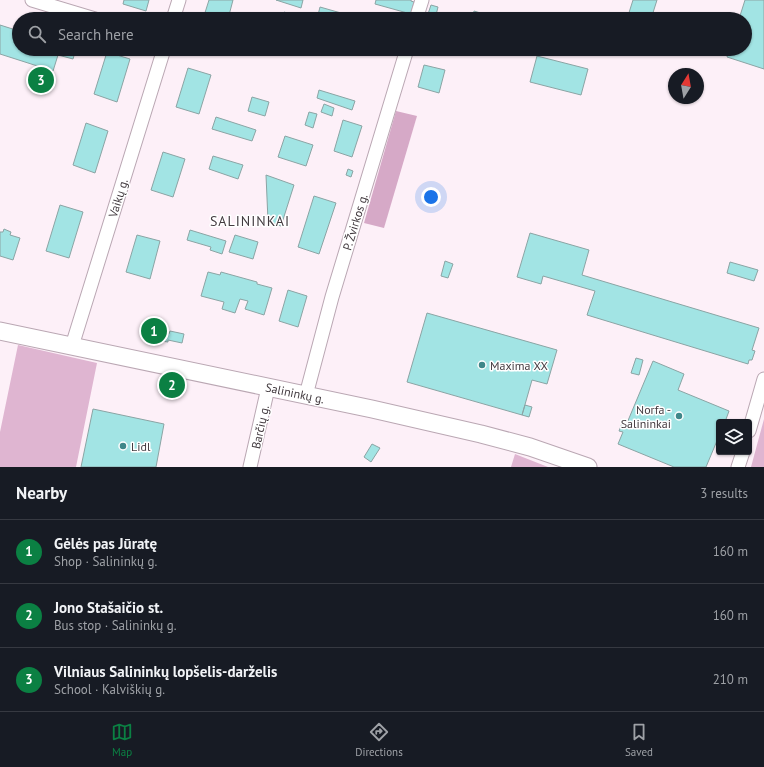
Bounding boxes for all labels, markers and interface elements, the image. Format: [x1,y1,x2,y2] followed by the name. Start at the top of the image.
[12,12,752,56] search box
[26,23,48,45] icon: search
[58,25,134,44] text: Search here
[28,65,54,95] pin: 3
[668,68,704,104] north arrow
[105,177,131,220] street label: Vaikų g.
[421,187,441,207] your location
[339,192,371,252] street label: P. Žvirkos g.
[210,212,290,230] district label: SALININKAI
[141,316,167,346] pin: 1
[490,358,548,373] place label: Maxima XX
[477,360,487,370] marker: Maxima XX
[159,370,185,400] pin: 2
[264,379,326,407] street label: Salininkų g.
[621,402,671,431] place label: Norfa - Salininkai
[248,404,272,450] street label: Barčių g.
[674,411,684,421] marker: Norfa - Salininkai
[716,419,752,455] map controls
[716,419,752,455] button: layers
[131,439,151,454] place label: Lidl
[118,441,128,451] marker: Lidl
[16,482,67,504] text: Nearby
[700,485,748,502] text: 3 results
[54,534,157,553] text: Gėlės pas Jūratę
[25,543,33,560] text: 1
[713,543,748,560] text: 160 m
[54,553,157,570] text: Shop · Salininkų g.
[54,598,163,617] text: Jono Stašaičio st.
[25,607,33,624] text: 2
[713,607,748,624] text: 160 m
[54,617,177,634] text: Bus stop · Salininkų g.
[54,662,277,681] text: Vilniaus Salininkų lopšelis-darželis
[25,671,33,688] text: 3
[713,671,748,688] text: 210 m
[54,681,165,698] text: School · Kalviškių g.
[111,721,133,759] tab: Map
[355,721,403,759] tab: Directions
[625,721,653,759] tab: Saved

